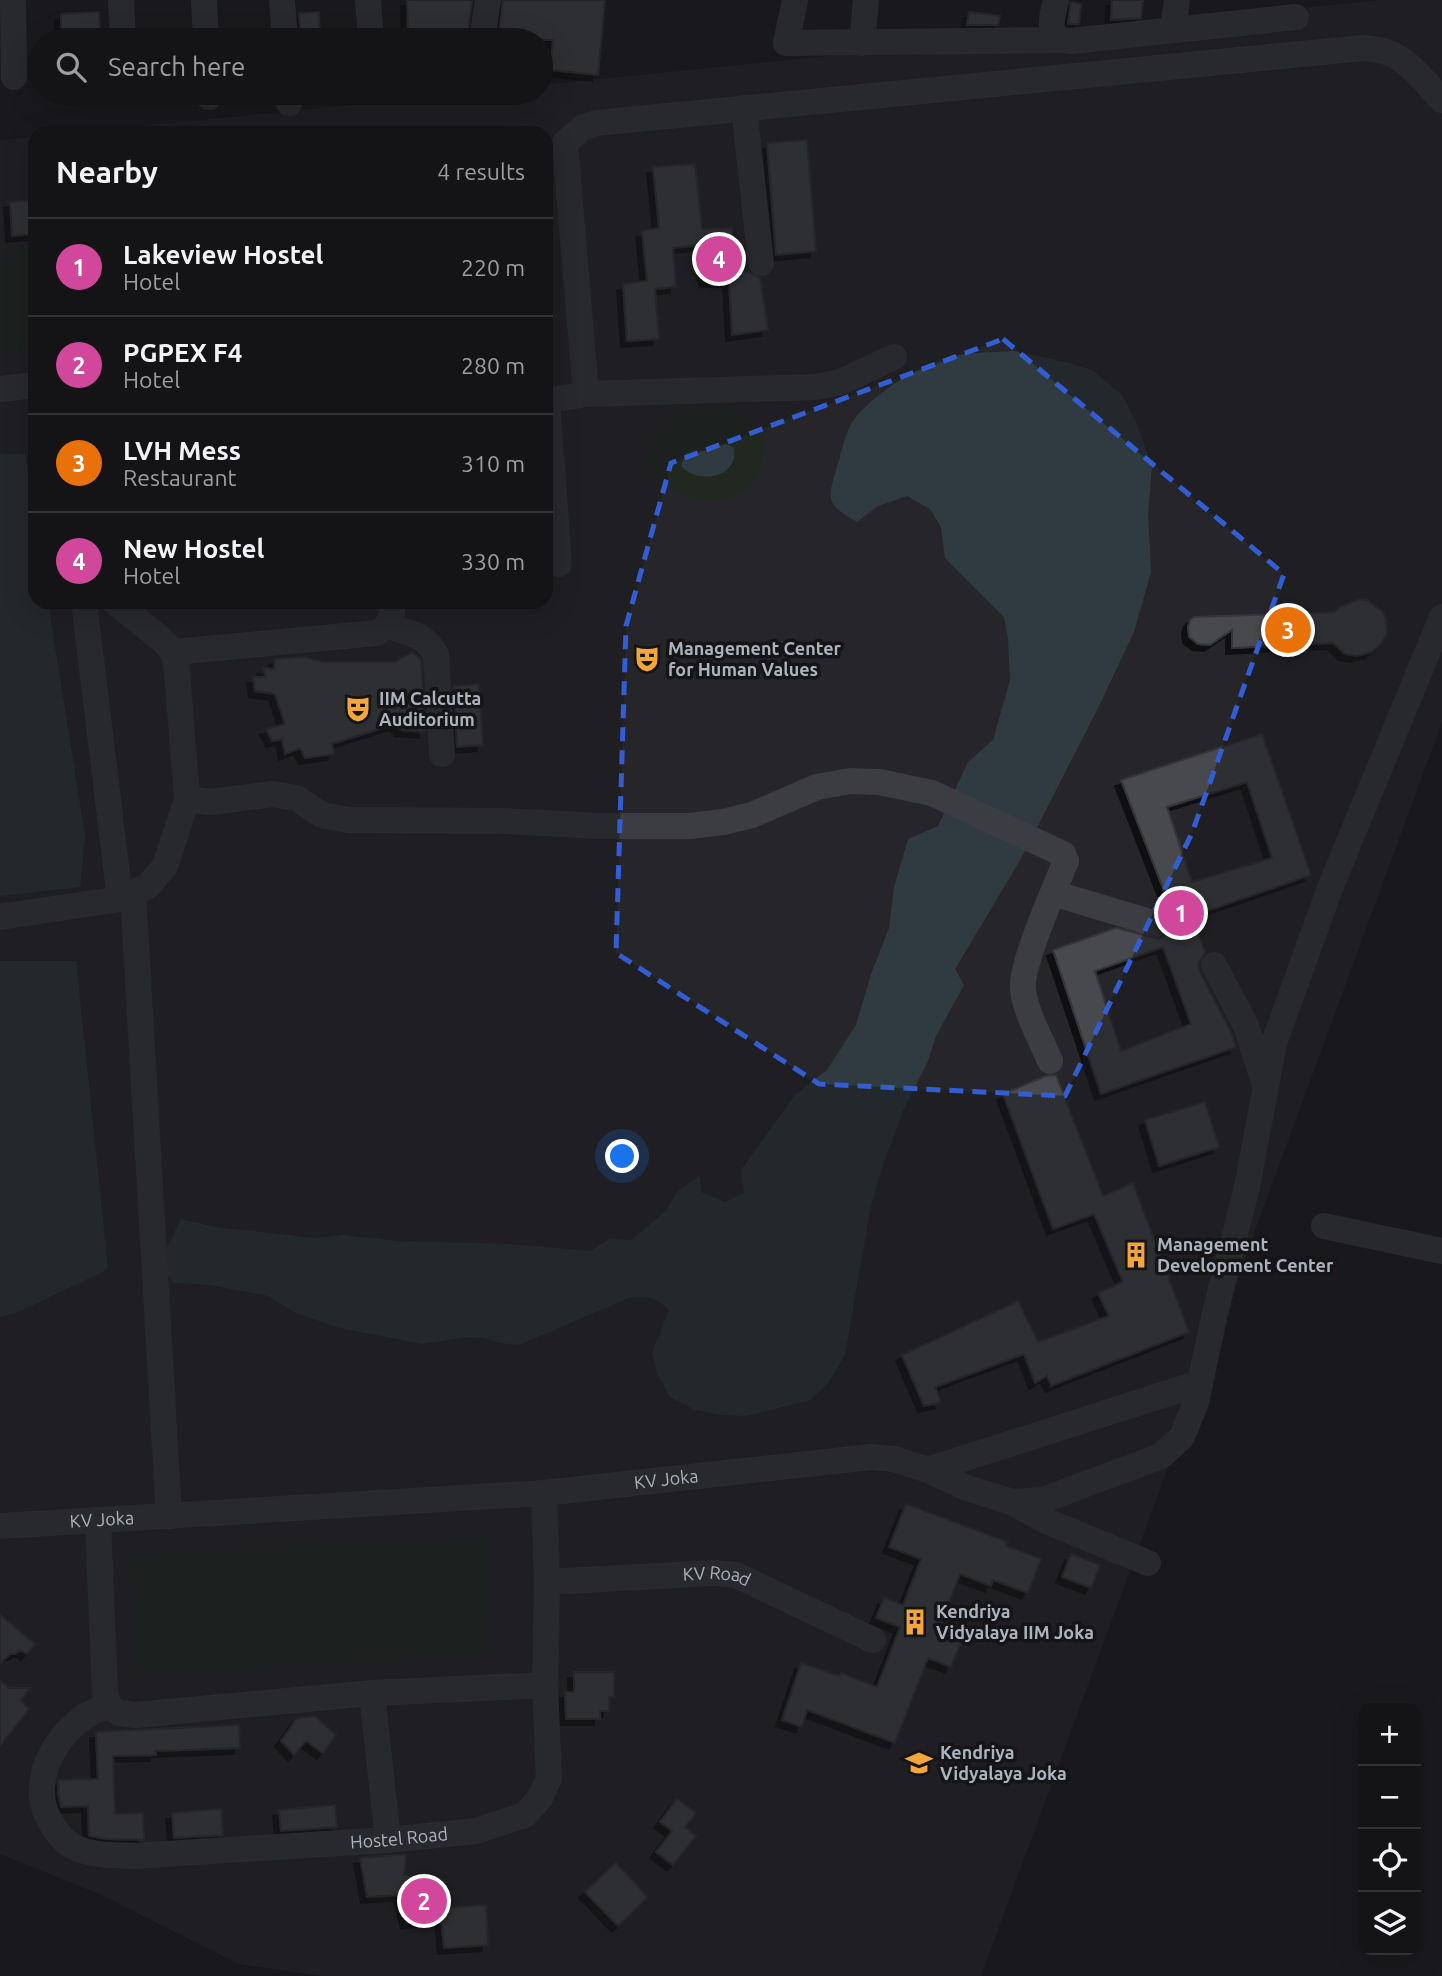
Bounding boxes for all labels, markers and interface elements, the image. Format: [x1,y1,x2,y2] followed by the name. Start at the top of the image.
[28,28,553,105] search box
[52,48,90,86] icon: search
[108,52,245,81] text: Search here
[56,155,158,189] text: Nearby
[437,159,525,184] text: 4 results
[696,233,742,285] pin: 4
[123,240,323,269] text: Lakeview Hostel
[73,255,85,280] text: 1
[461,255,525,280] text: 220 m
[123,269,180,294] text: Hotel
[123,338,242,367] text: PGPEX F4
[73,353,85,378] text: 2
[461,353,525,378] text: 280 m
[123,367,180,392] text: Hotel
[123,436,241,465] text: LVH Mess
[73,451,85,476] text: 3
[461,451,525,476] text: 310 m
[123,465,237,490] text: Restaurant
[123,534,264,563] text: New Hostel
[73,549,85,574] text: 4
[461,549,525,574] text: 330 m
[123,563,180,588] text: Hotel
[1265,604,1311,656] pin: 3
[668,638,842,679] place label: Management Center for Human Values
[632,644,662,674] theatre icon: Management Center for Human Values
[379,688,481,729] place label: IIM Calcutta Auditorium
[343,694,373,724] theatre icon: IIM Calcutta Auditorium
[1158,887,1204,939] pin: 1
[605,1139,639,1173] your location
[1157,1234,1334,1275] place label: Management Development Center
[1121,1240,1151,1270] building icon: Management Development Center
[633,1465,699,1492] street label: KV Joka
[69,1507,135,1531] street label: KV Joka
[682,1562,754,1590] street label: KV Road
[936,1601,1094,1642] place label: Kendriya Vidyalaya IIM Joka
[900,1607,930,1637] building icon: Kendriya Vidyalaya IIM Joka
[1358,1703,1421,1955] map controls
[1358,1703,1421,1766] button: +
[940,1742,1067,1783] place label: Kendriya Vidyalaya Joka
[904,1748,934,1778] school or university icon: Kendriya Vidyalaya Joka
[1358,1766,1421,1829] button: −
[349,1823,449,1851] street label: Hostel Road
[1358,1829,1421,1892] button: locate
[401,1875,447,1927] pin: 2
[1358,1892,1421,1955] button: layers

